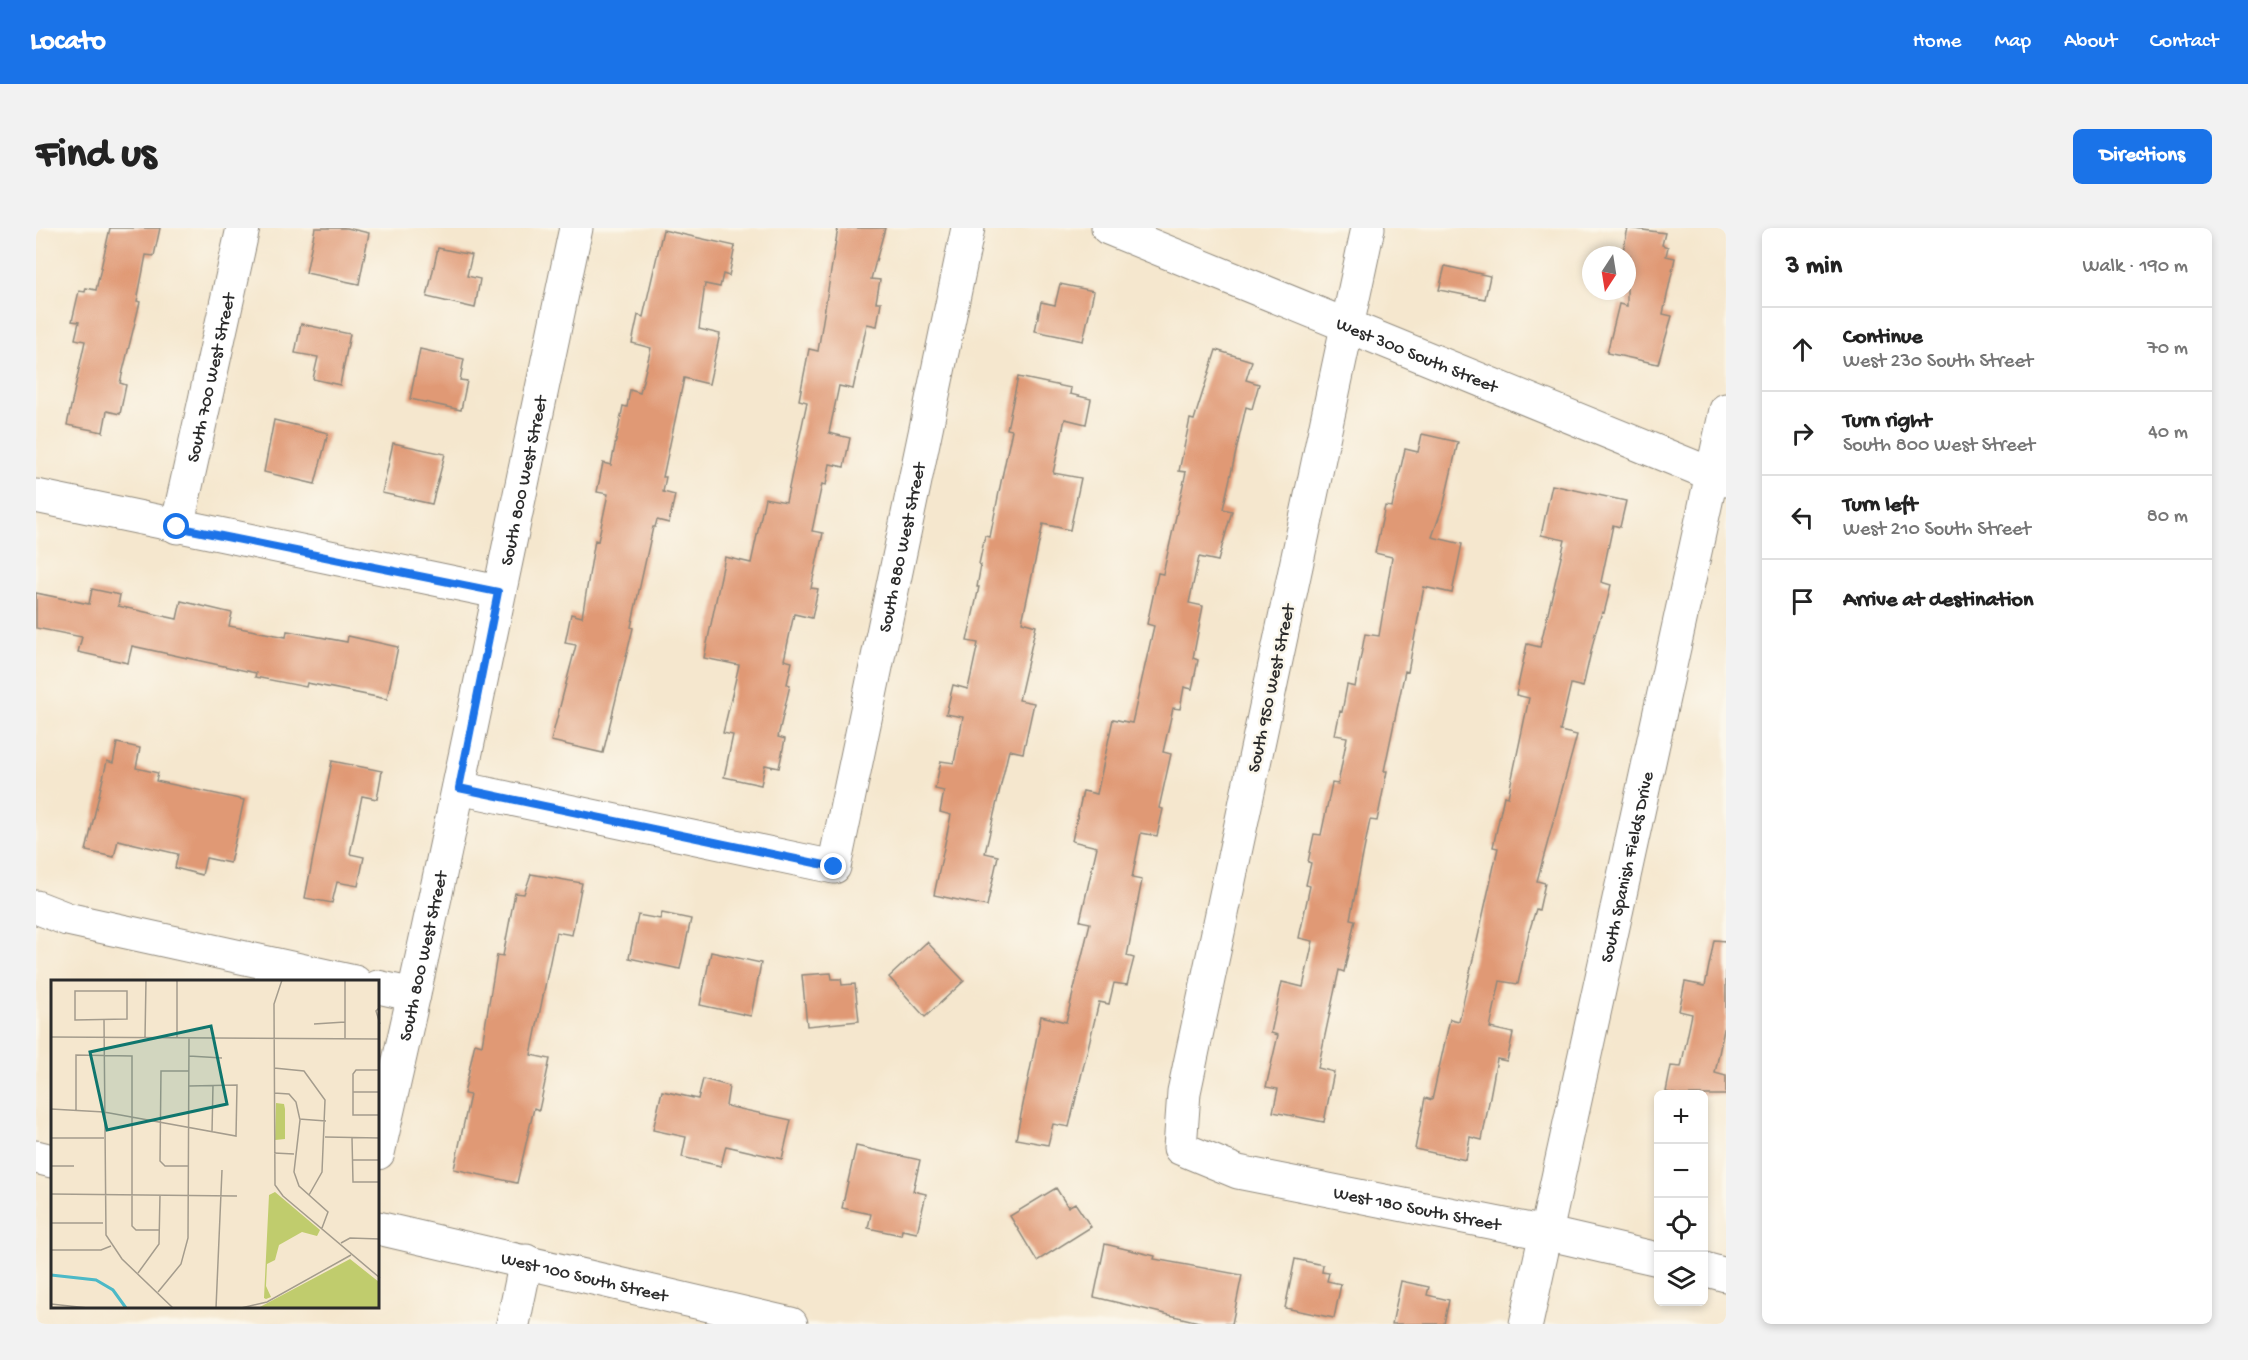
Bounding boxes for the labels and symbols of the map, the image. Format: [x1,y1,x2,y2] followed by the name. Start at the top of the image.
[1582,246,1636,300] north arrow
[184,290,242,465] street label: South 700 West Street
[1333,314,1502,399] street label: West 300 South Street
[497,392,554,568] street label: South 800 West Street
[876,459,932,634] street label: South 880 West Street
[163,513,189,539] route start
[1244,601,1301,774] street label: South 950 West Street
[1597,769,1660,965] street label: South Spanish Fields Drive
[820,853,846,879] route end
[396,868,454,1043] street label: South 800 West Street
[51,980,380,1309] inset map
[1331,1183,1504,1237] street label: West 180 South Street
[499,1249,671,1308] street label: West 100 South Street

